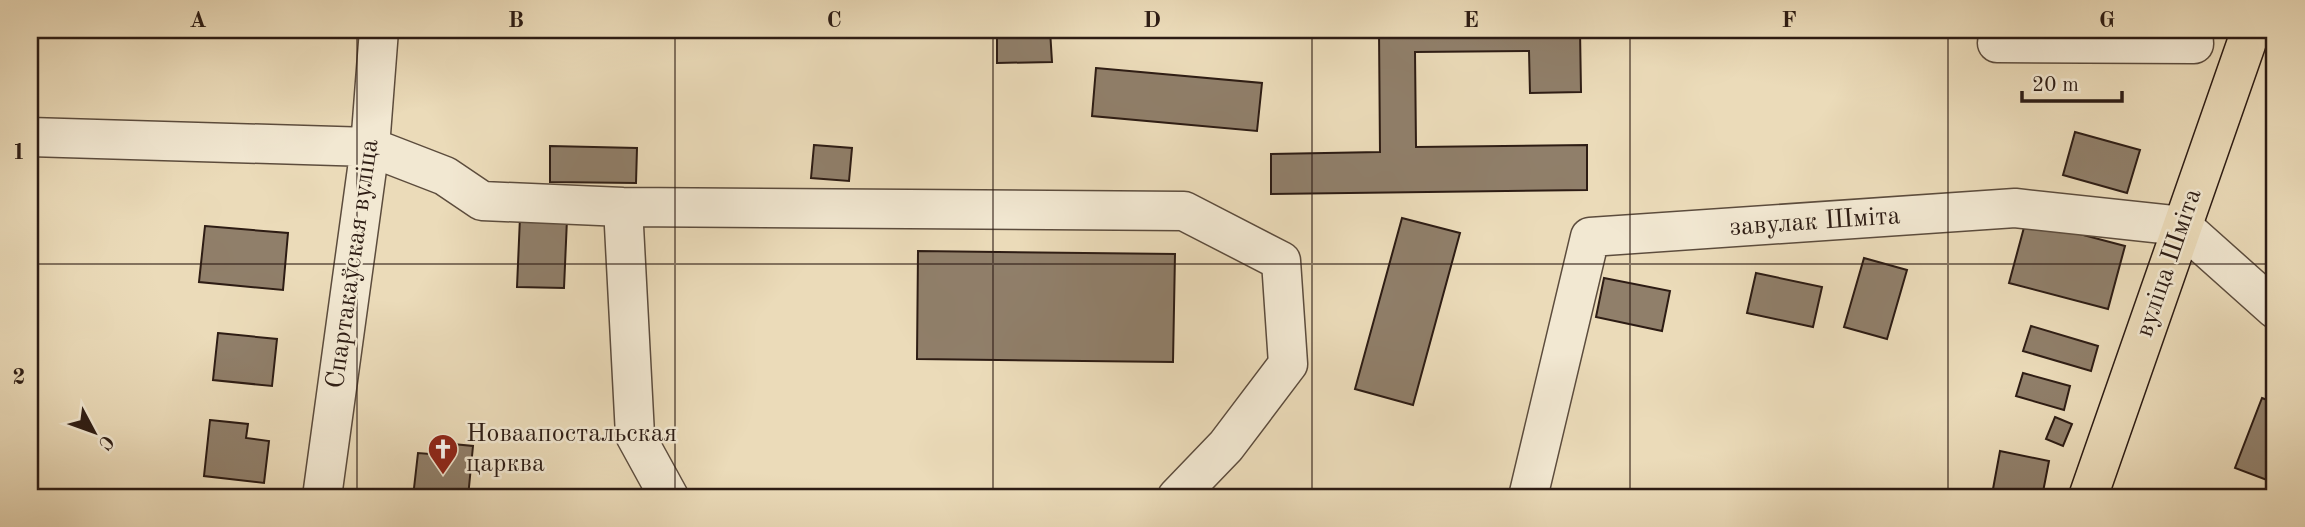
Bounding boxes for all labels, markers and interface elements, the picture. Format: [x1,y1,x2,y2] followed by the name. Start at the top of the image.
[189,9,207,32] text: A
[508,9,524,32] text: B
[826,9,842,32] text: C
[1143,9,1161,32] text: D
[1463,9,1479,32] text: E
[1781,9,1797,32] text: F
[2099,9,2115,32] text: G
[2022,60,2121,104] scale bar
[2032,75,2079,96] text: 20 m
[323,137,383,390] street label: Спартакаўская вуліца
[12,141,26,164] text: 1
[2131,185,2207,341] street label: вуліца Шміта
[1729,203,1901,241] street label: завулак Шміта
[12,366,26,389] text: 2
[60,398,130,468] north arrow
[466,421,677,477] place label: Новаапостальская царква
[94,431,116,452] text: С
[426,432,460,476] church icon: Новаапостальская царква

